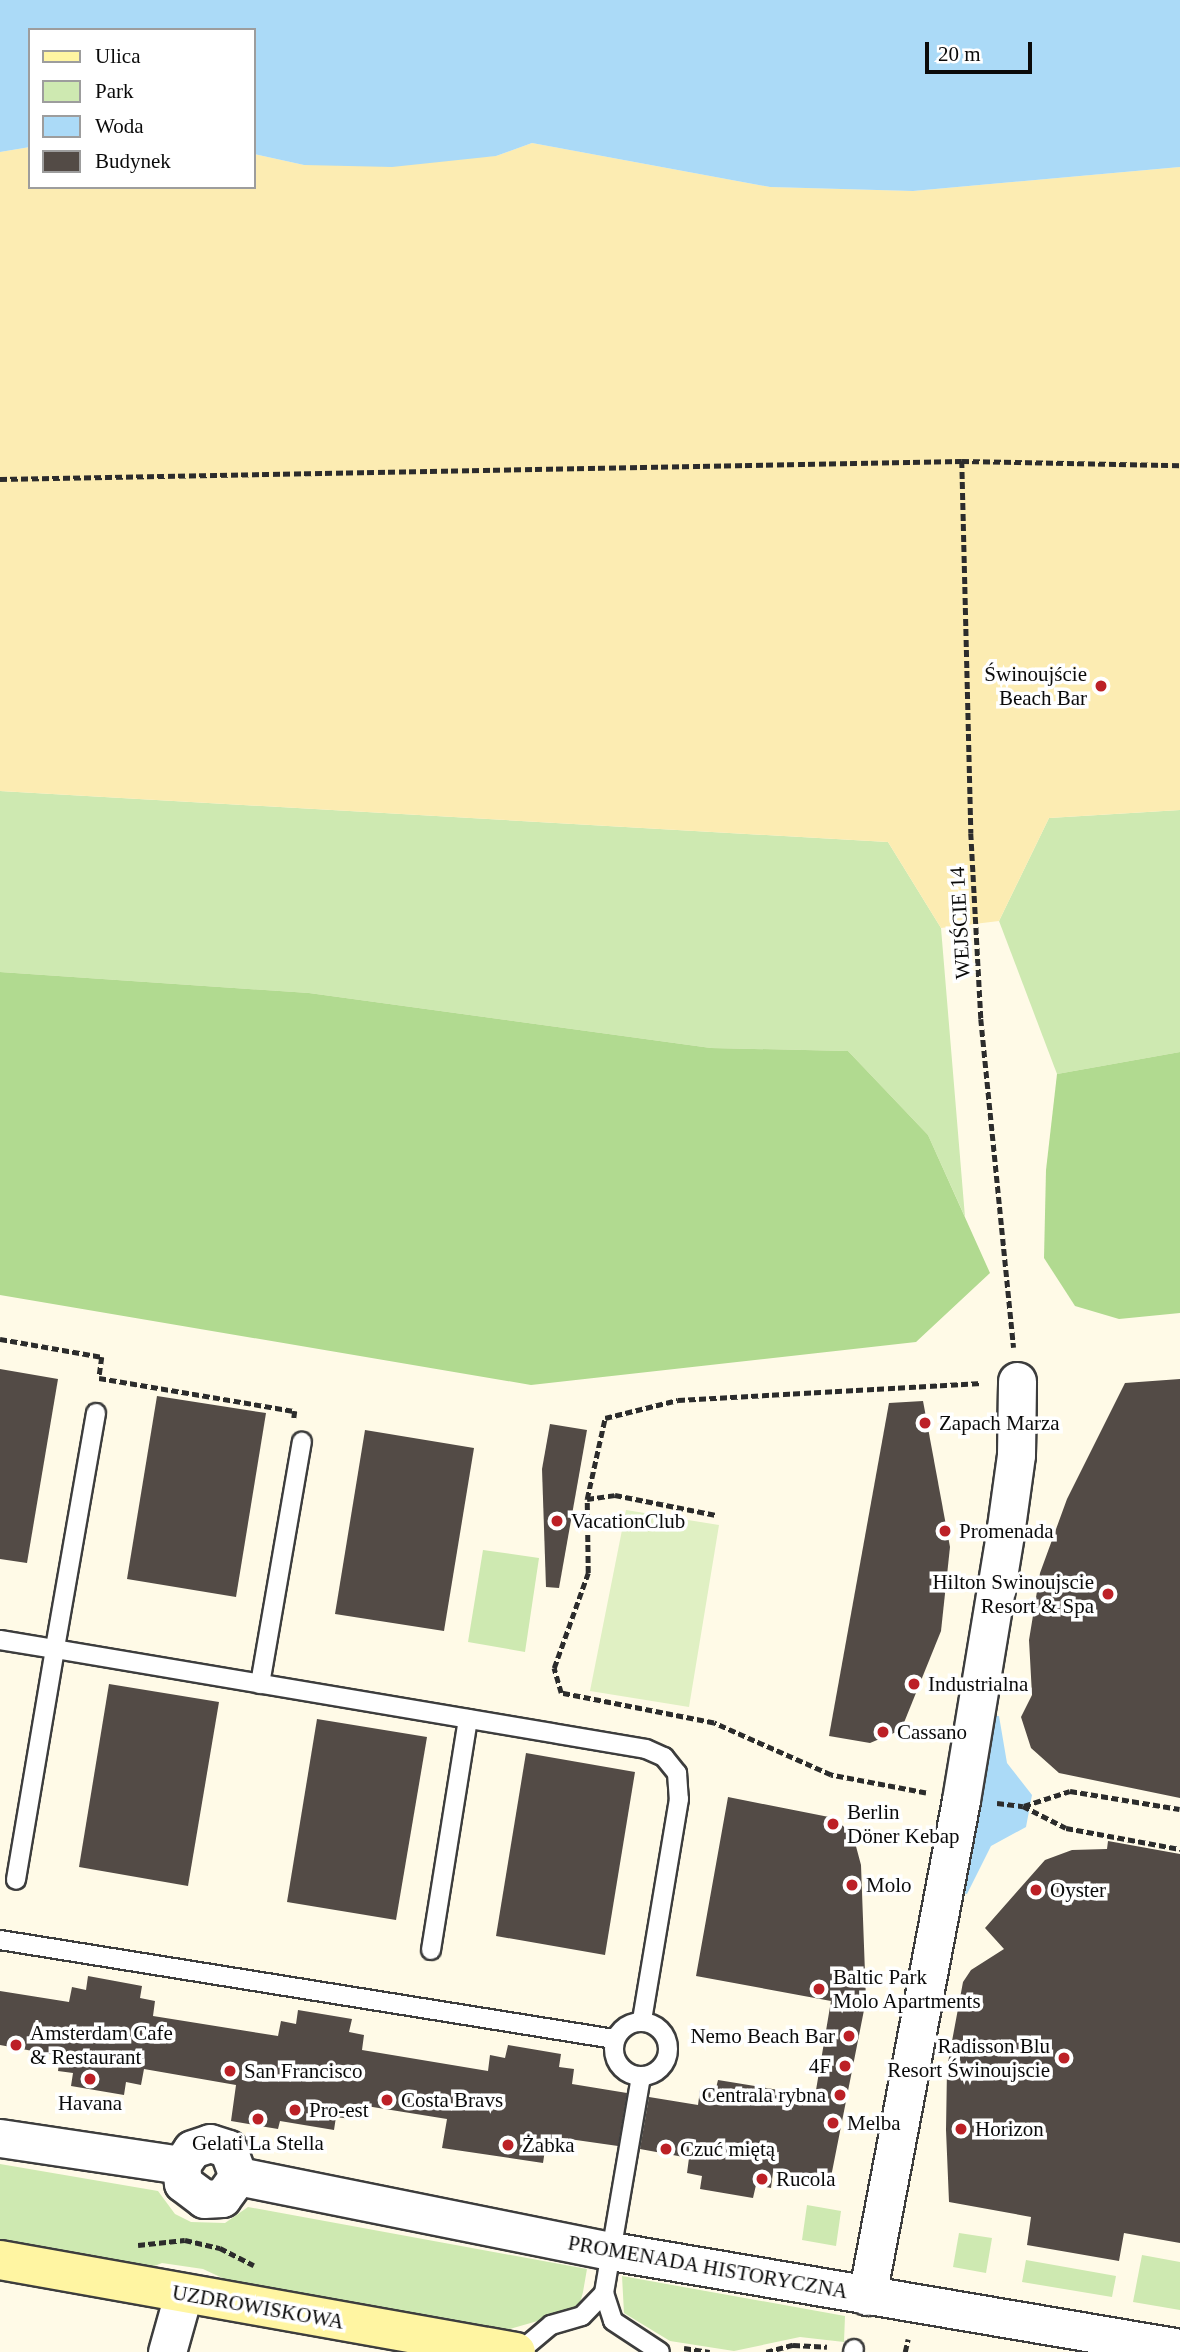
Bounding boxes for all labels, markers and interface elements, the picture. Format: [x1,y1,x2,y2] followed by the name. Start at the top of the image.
[28,28,256,189] legend
[928,28,1035,72] scale bar
[938,42,981,66] text: 20 m
[95,44,140,68] text: Ulica
[95,79,134,103] text: Park
[95,114,143,138] text: Woda
[95,149,171,173] text: Budynek
[984,661,1087,711] place label: Świnoujście Beach Bar
[1093,678,1109,694] marker: Świnoujście Beach Bar
[944,866,976,980] street label: WEJŚCIE 14
[939,1410,1060,1436] place label: Zapach Marza
[917,1415,933,1431] marker: Zapach Marza
[571,1508,685,1534] place label: VacationClub
[549,1513,565,1529] marker: VacationClub
[959,1518,1053,1544] place label: Promenada
[937,1523,953,1539] marker: Promenada
[932,1569,1094,1619] place label: Hilton Swinoujscie Resort & Spa
[1100,1586,1116,1602] marker: Hilton Swinoujscie Resort & Spa
[928,1671,1028,1697] place label: Industrialna
[906,1676,922,1692] marker: Industrialna
[897,1719,967,1745] place label: Cassano
[875,1724,891,1740] marker: Cassano
[847,1799,960,1849] place label: Berlin Döner Kebap
[825,1816,841,1832] marker: Berlin Döner Kebap
[866,1872,912,1898] place label: Molo
[844,1877,860,1893] marker: Molo
[1050,1877,1106,1903] place label: Oyster
[1028,1882,1044,1898] marker: Oyster
[833,1964,982,2014] place label: Baltic Park Molo Apartments
[811,1981,827,1997] marker: Baltic Park Molo Apartments
[30,2020,173,2070] place label: Amsterdam Cafe & Restaurant
[690,2023,835,2049] place label: Nemo Beach Bar
[841,2028,857,2044] marker: Nemo Beach Bar
[887,2033,1050,2083] place label: Radisson Blu Resort Świnoujscie
[8,2037,24,2053] marker: Amsterdam Cafe & Restaurant
[1056,2050,1072,2066] marker: Radisson Blu Resort Świnoujscie
[809,2053,831,2079] place label: 4F
[244,2058,362,2084] place label: San Francisco
[837,2058,853,2074] marker: 4F
[222,2063,238,2079] marker: San Francisco
[82,2071,98,2087] marker: Havana
[702,2082,826,2108] place label: Centrala rybna
[401,2087,503,2113] place label: Costa Bravs
[832,2087,848,2103] marker: Centrala rybna
[58,2090,122,2116] place label: Havana
[379,2092,395,2108] marker: Costa Bravs
[309,2097,368,2123] place label: Pro-est
[287,2102,303,2118] marker: Pro-est
[847,2110,901,2136] place label: Melba
[250,2111,266,2127] marker: Gelati La Stella
[825,2115,841,2131] marker: Melba
[975,2116,1044,2142] place label: Horizon
[953,2121,969,2137] marker: Horizon
[192,2130,324,2156] place label: Gelati La Stella
[522,2132,574,2158] place label: Żabka
[680,2136,775,2162] place label: Czuć miętą
[500,2137,516,2153] marker: Żabka
[658,2141,674,2157] marker: Czuć miętą
[776,2166,835,2192] place label: Rucola
[754,2171,770,2187] marker: Rucola
[566,2230,850,2304] street label: PROMENADA HISTORYCZNA
[170,2280,346,2334] street label: UZDROWISKOWA

